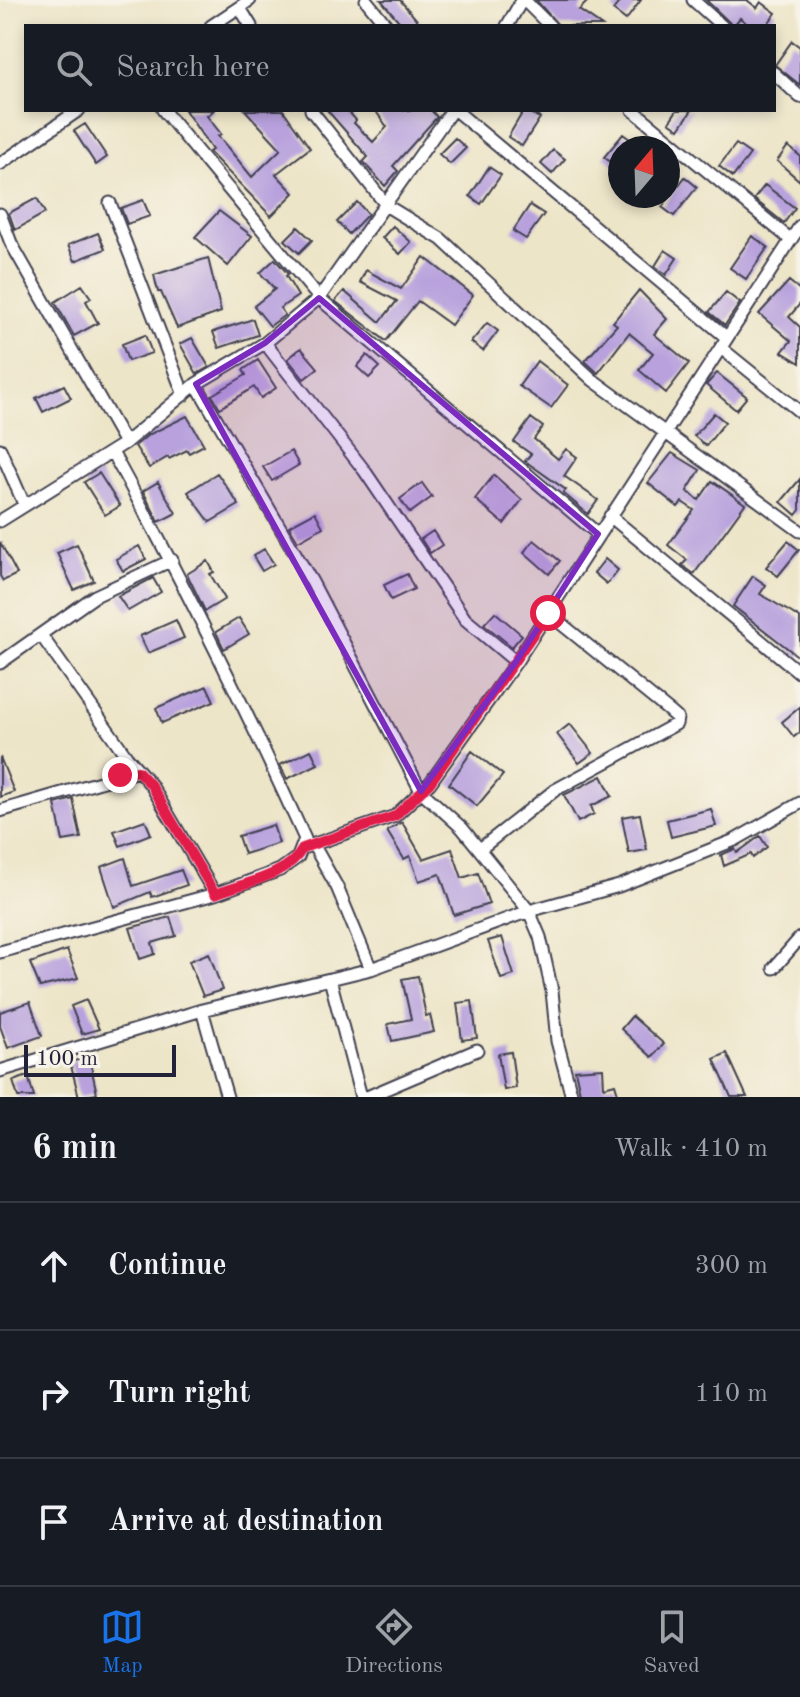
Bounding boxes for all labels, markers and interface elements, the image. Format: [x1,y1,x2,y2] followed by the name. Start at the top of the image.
[24,24,776,112] search box
[52,46,96,90] icon: search
[116,53,270,83] text: Search here
[608,136,680,208] north arrow
[530,595,566,631] route start
[102,757,138,793] route end
[24,1041,176,1077] scale bar
[36,1048,98,1070] text: 100 m
[32,1132,117,1166] text: 6 min
[614,1136,768,1162] text: Walk · 410 m
[32,1244,76,1288] icon: ahead
[108,1251,227,1281] text: Continue
[695,1253,768,1279] text: 300 m
[32,1372,76,1416] icon: right
[108,1379,250,1409] text: Turn right
[695,1381,768,1407] text: 110 m
[32,1500,76,1544] icon: arrive
[108,1507,383,1537] text: Arrive at destination
[100,1605,144,1680] tab: Map
[345,1605,443,1680] tab: Directions
[644,1605,700,1680] tab: Saved

